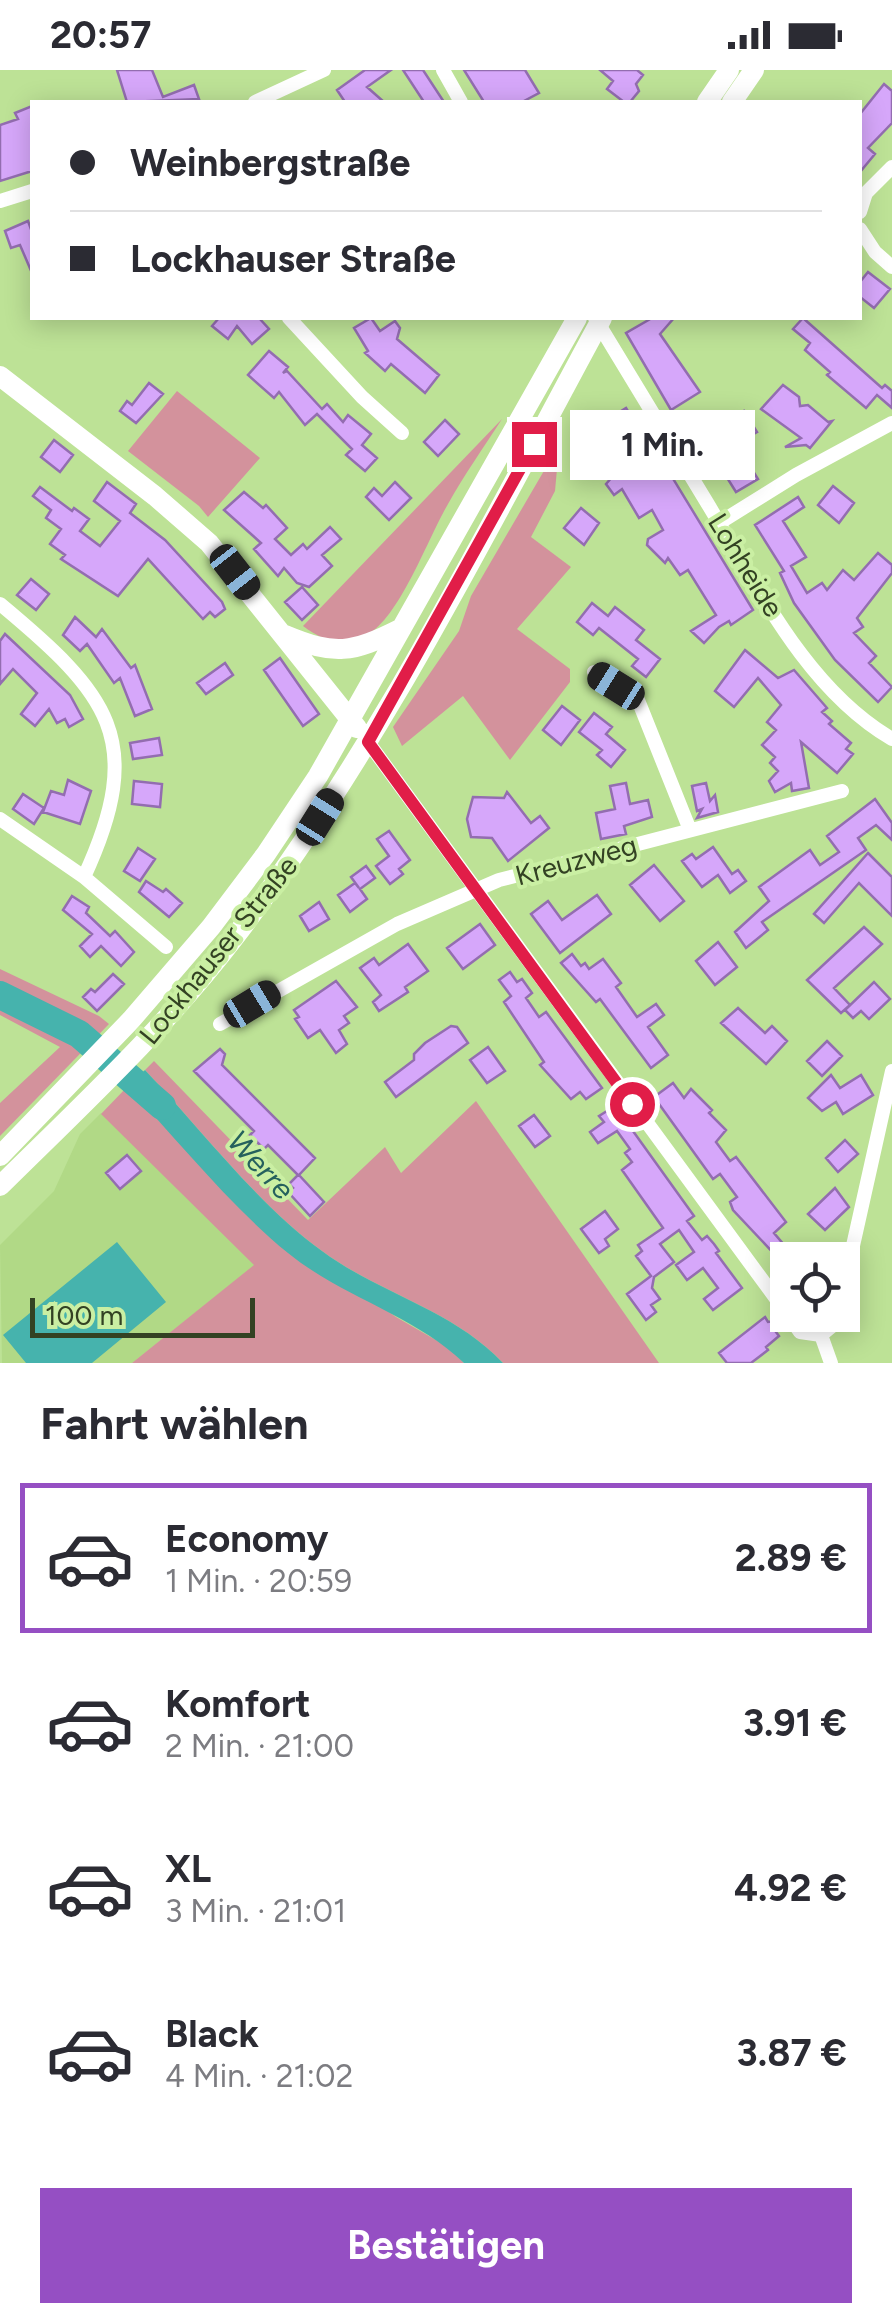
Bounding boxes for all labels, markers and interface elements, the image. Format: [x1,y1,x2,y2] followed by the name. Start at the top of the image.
[50,12,151,58] text: 20:57
[130,140,410,186] text: Weinbergstraße
[130,236,456,282] text: Lockhauser Straße
[569,409,754,479] callout: 1 Min.
[512,422,557,467] route end
[621,426,704,464] text: 1 Min.
[701,507,791,623] street label: Lohheide
[205,539,265,605] car
[583,657,649,715] car
[291,784,349,850] car
[511,827,641,893] street label: Kreuzweg
[132,849,304,1051] street label: Lockhauser Straße
[219,976,285,1032] car
[610,1082,655,1127] route start
[220,1123,302,1207] water label: Werre
[770,1242,860,1332] map controls
[770,1242,860,1332] button: locate
[30,1293,255,1338] scale bar
[45,1298,123,1332] text: 100 m
[40,1396,309,1450] text: Fahrt wählen
[45,1513,135,1603] icon: car
[165,1516,328,1562] text: Economy
[735,1535,847,1581] text: 2.89 €
[165,1562,352,1600] text: 1 Min. · 20:59
[45,1678,135,1768] icon: car
[165,1681,311,1727] text: Komfort
[743,1700,847,1746] text: 3.91 €
[165,1727,354,1765] text: 2 Min. · 21:00
[45,1843,135,1933] icon: car
[165,1846,211,1892] text: XL
[734,1865,847,1911] text: 4.92 €
[165,1892,346,1930] text: 3 Min. · 21:01
[45,2008,135,2098] icon: car
[165,2011,259,2057] text: Black
[737,2030,847,2076] text: 3.87 €
[165,2057,353,2095] text: 4 Min. · 21:02
[40,2188,852,2303] button: Bestätigen

